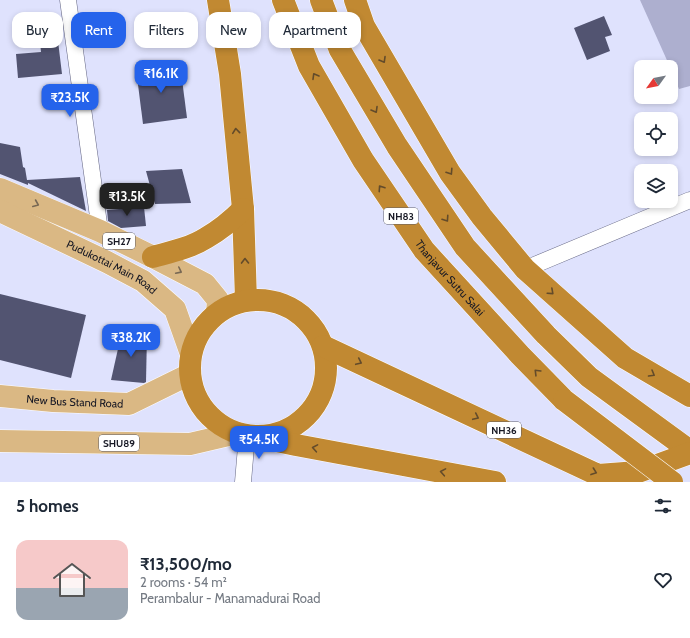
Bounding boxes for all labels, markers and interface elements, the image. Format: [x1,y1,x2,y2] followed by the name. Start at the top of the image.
[12,12,63,48] chip: Buy
[71,12,126,48] chip: Rent
[134,12,198,48] chip: Filters
[206,12,261,48] chip: New
[269,12,361,48] chip: Apartment
[379,56,386,63] one-way arrow
[128,60,194,94] pin: ₹16.1K
[634,60,678,104] north arrow
[634,60,678,208] map controls
[144,65,178,81] text: ₹16.1K
[312,73,319,80] one-way arrow
[37,84,103,118] pin: ₹23.5K
[51,89,90,105] text: ₹23.5K
[371,106,378,113] one-way arrow
[634,112,678,156] button: locate
[231,128,240,134] one-way arrow
[634,164,678,208] button: layers
[445,168,452,175] one-way arrow
[94,183,160,217] pin: ₹13.5K
[379,185,386,192] one-way arrow
[109,188,145,204] text: ₹13.5K
[32,200,39,208] one-way arrow
[384,208,418,224] road number: NH83
[441,215,449,222] one-way arrow
[103,233,135,249] road number: SH27
[64,237,160,297] street label: Pudukottai Main Road
[412,237,488,319] street label: Thanjavur Sutru Salai
[240,258,249,264] one-way arrow
[175,266,182,274] one-way arrow
[546,288,554,295] one-way arrow
[98,324,164,358] pin: ₹38.2K
[111,329,151,345] text: ₹38.2K
[354,357,362,365] one-way arrow
[648,369,655,376] one-way arrow
[534,370,542,377] one-way arrow
[26,392,123,411] street label: New Bus Stand Road
[472,412,480,420] one-way arrow
[487,422,521,438] road number: NH36
[226,426,292,460] pin: ₹54.5K
[239,431,279,447] text: ₹54.5K
[99,435,139,451] road number: SHU89
[312,445,319,453] one-way arrow
[440,468,446,477] one-way arrow
[590,468,597,476] one-way arrow
[652,495,674,517] icon: filters
[16,496,79,516] text: 5 homes
[140,554,232,574] text: ₹13,500/mo
[48,556,96,604] icon: home
[652,569,674,591] icon: heart
[140,574,227,590] text: 2 rooms · 54 m²
[140,590,320,606] text: Perambalur - Manamadurai Road

